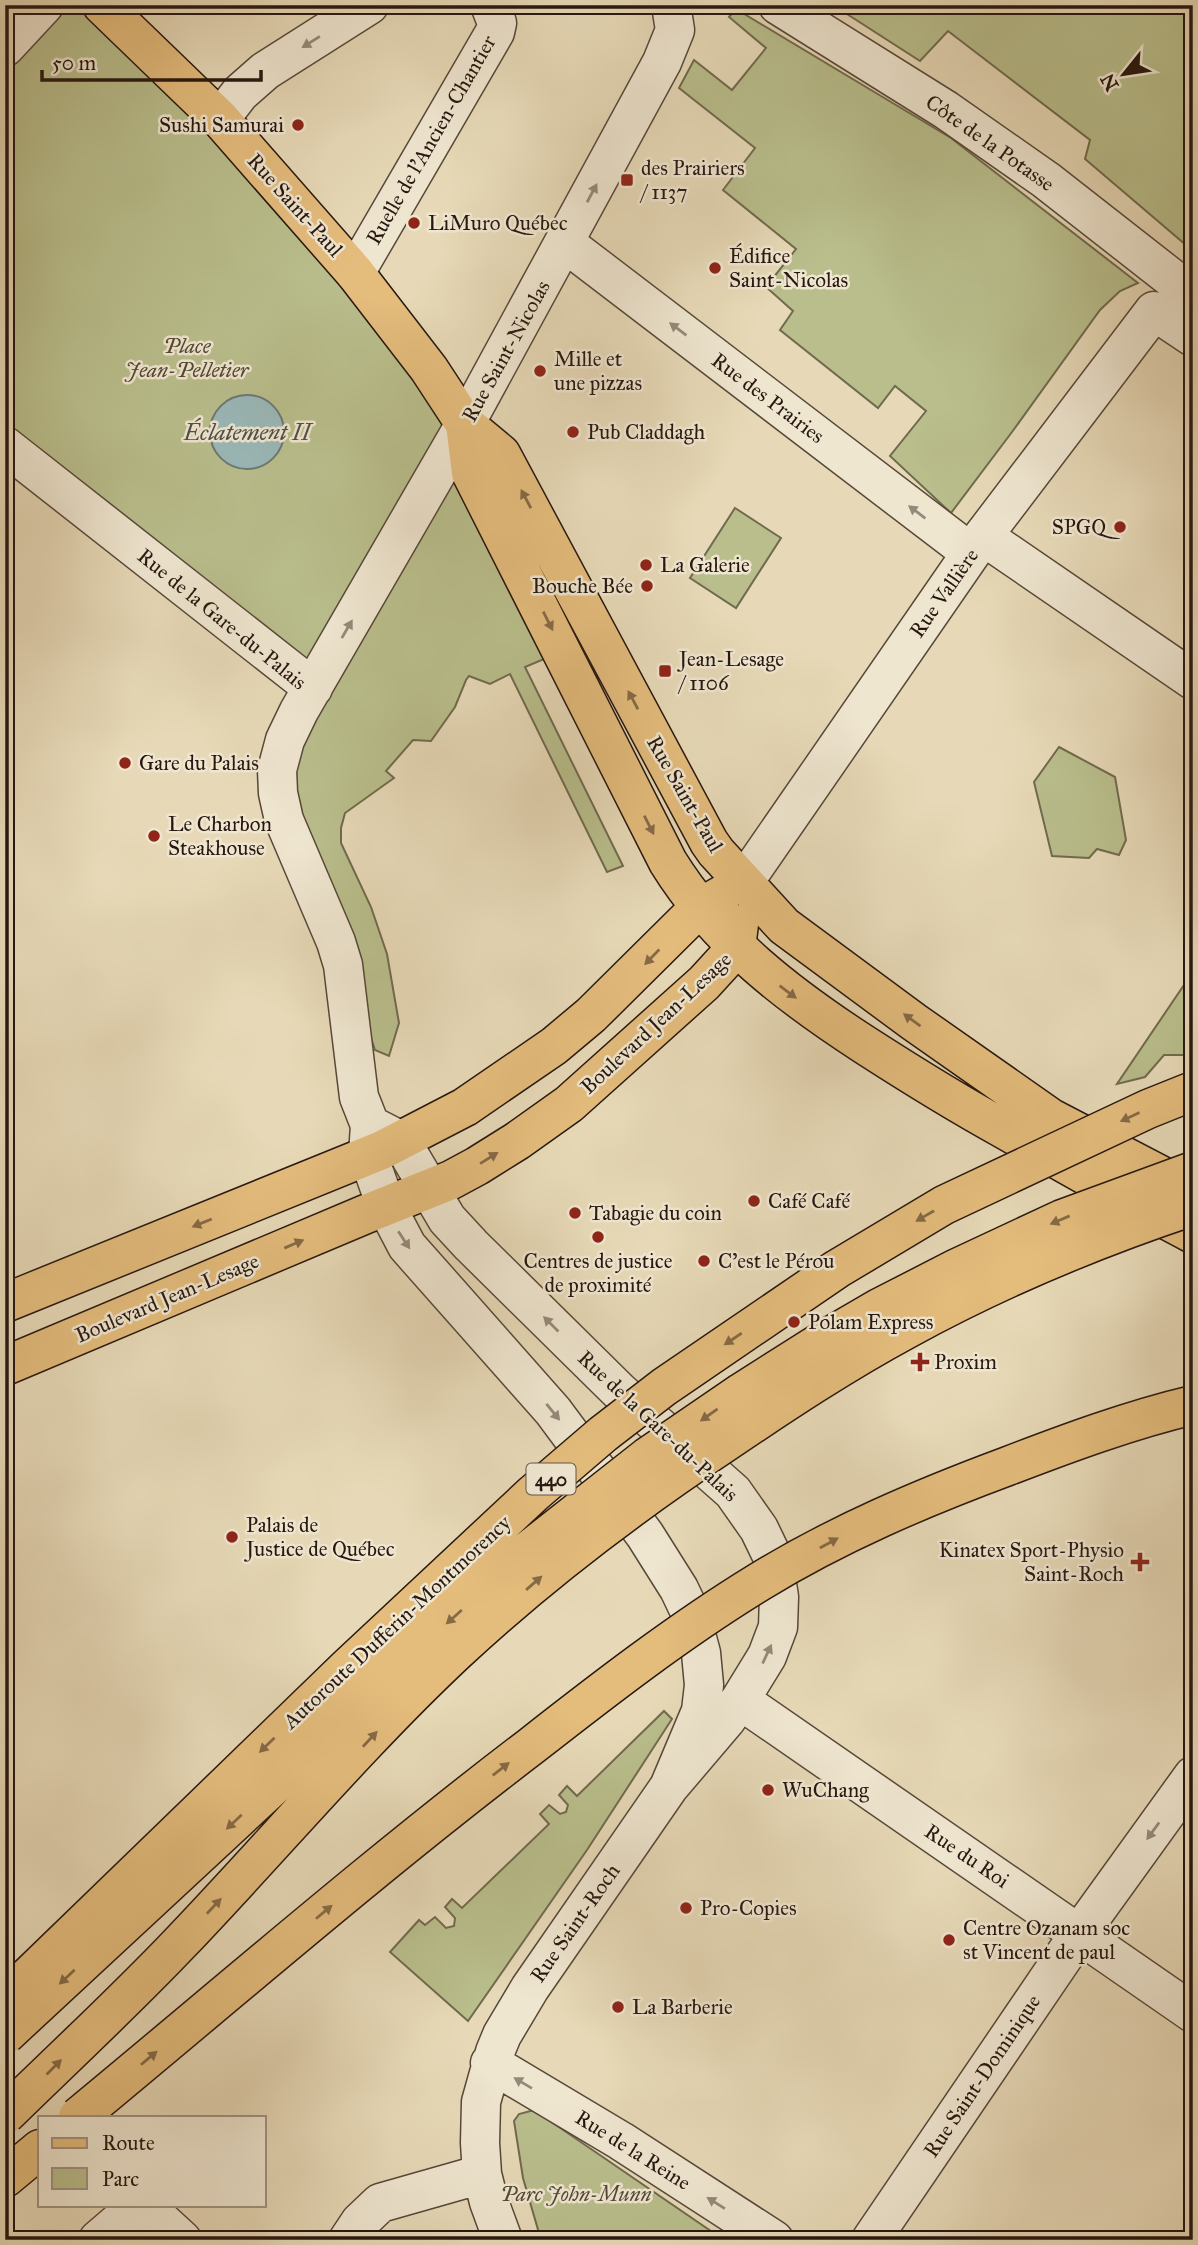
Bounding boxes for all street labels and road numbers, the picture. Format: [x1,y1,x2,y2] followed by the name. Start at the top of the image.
[360,31,502,249] street label: Ruelle de l'Ancien-Chantier
[921,89,1060,197] street label: Côte de la Potasse
[242,148,349,262] street label: Rue Saint-Paul
[456,275,556,427] street label: Rue Saint-Nicolas
[706,347,830,449] street label: Rue des Prairies
[132,543,312,695] street label: Rue de la Gare-du-Palais
[904,543,984,643] street label: Rue Vallière
[641,731,729,857] street label: Rue Saint-Paul
[575,946,737,1100] street label: Boulevard Jean-Lesage
[71,1247,263,1348] street label: Boulevard Jean-Lesage
[572,1345,744,1507] street label: Rue de la Gare-du-Palais
[526,1464,576,1494] road number: 440
[277,1509,517,1735] street label: Autoroute Dufferin-Montmorency
[920,1818,1014,1894] street label: Rue du Roi
[524,1858,626,1987] street label: Rue Saint-Roch
[918,1989,1046,2162] street label: Rue Saint-Dominique
[570,2104,696,2196] street label: Rue de la Reine

